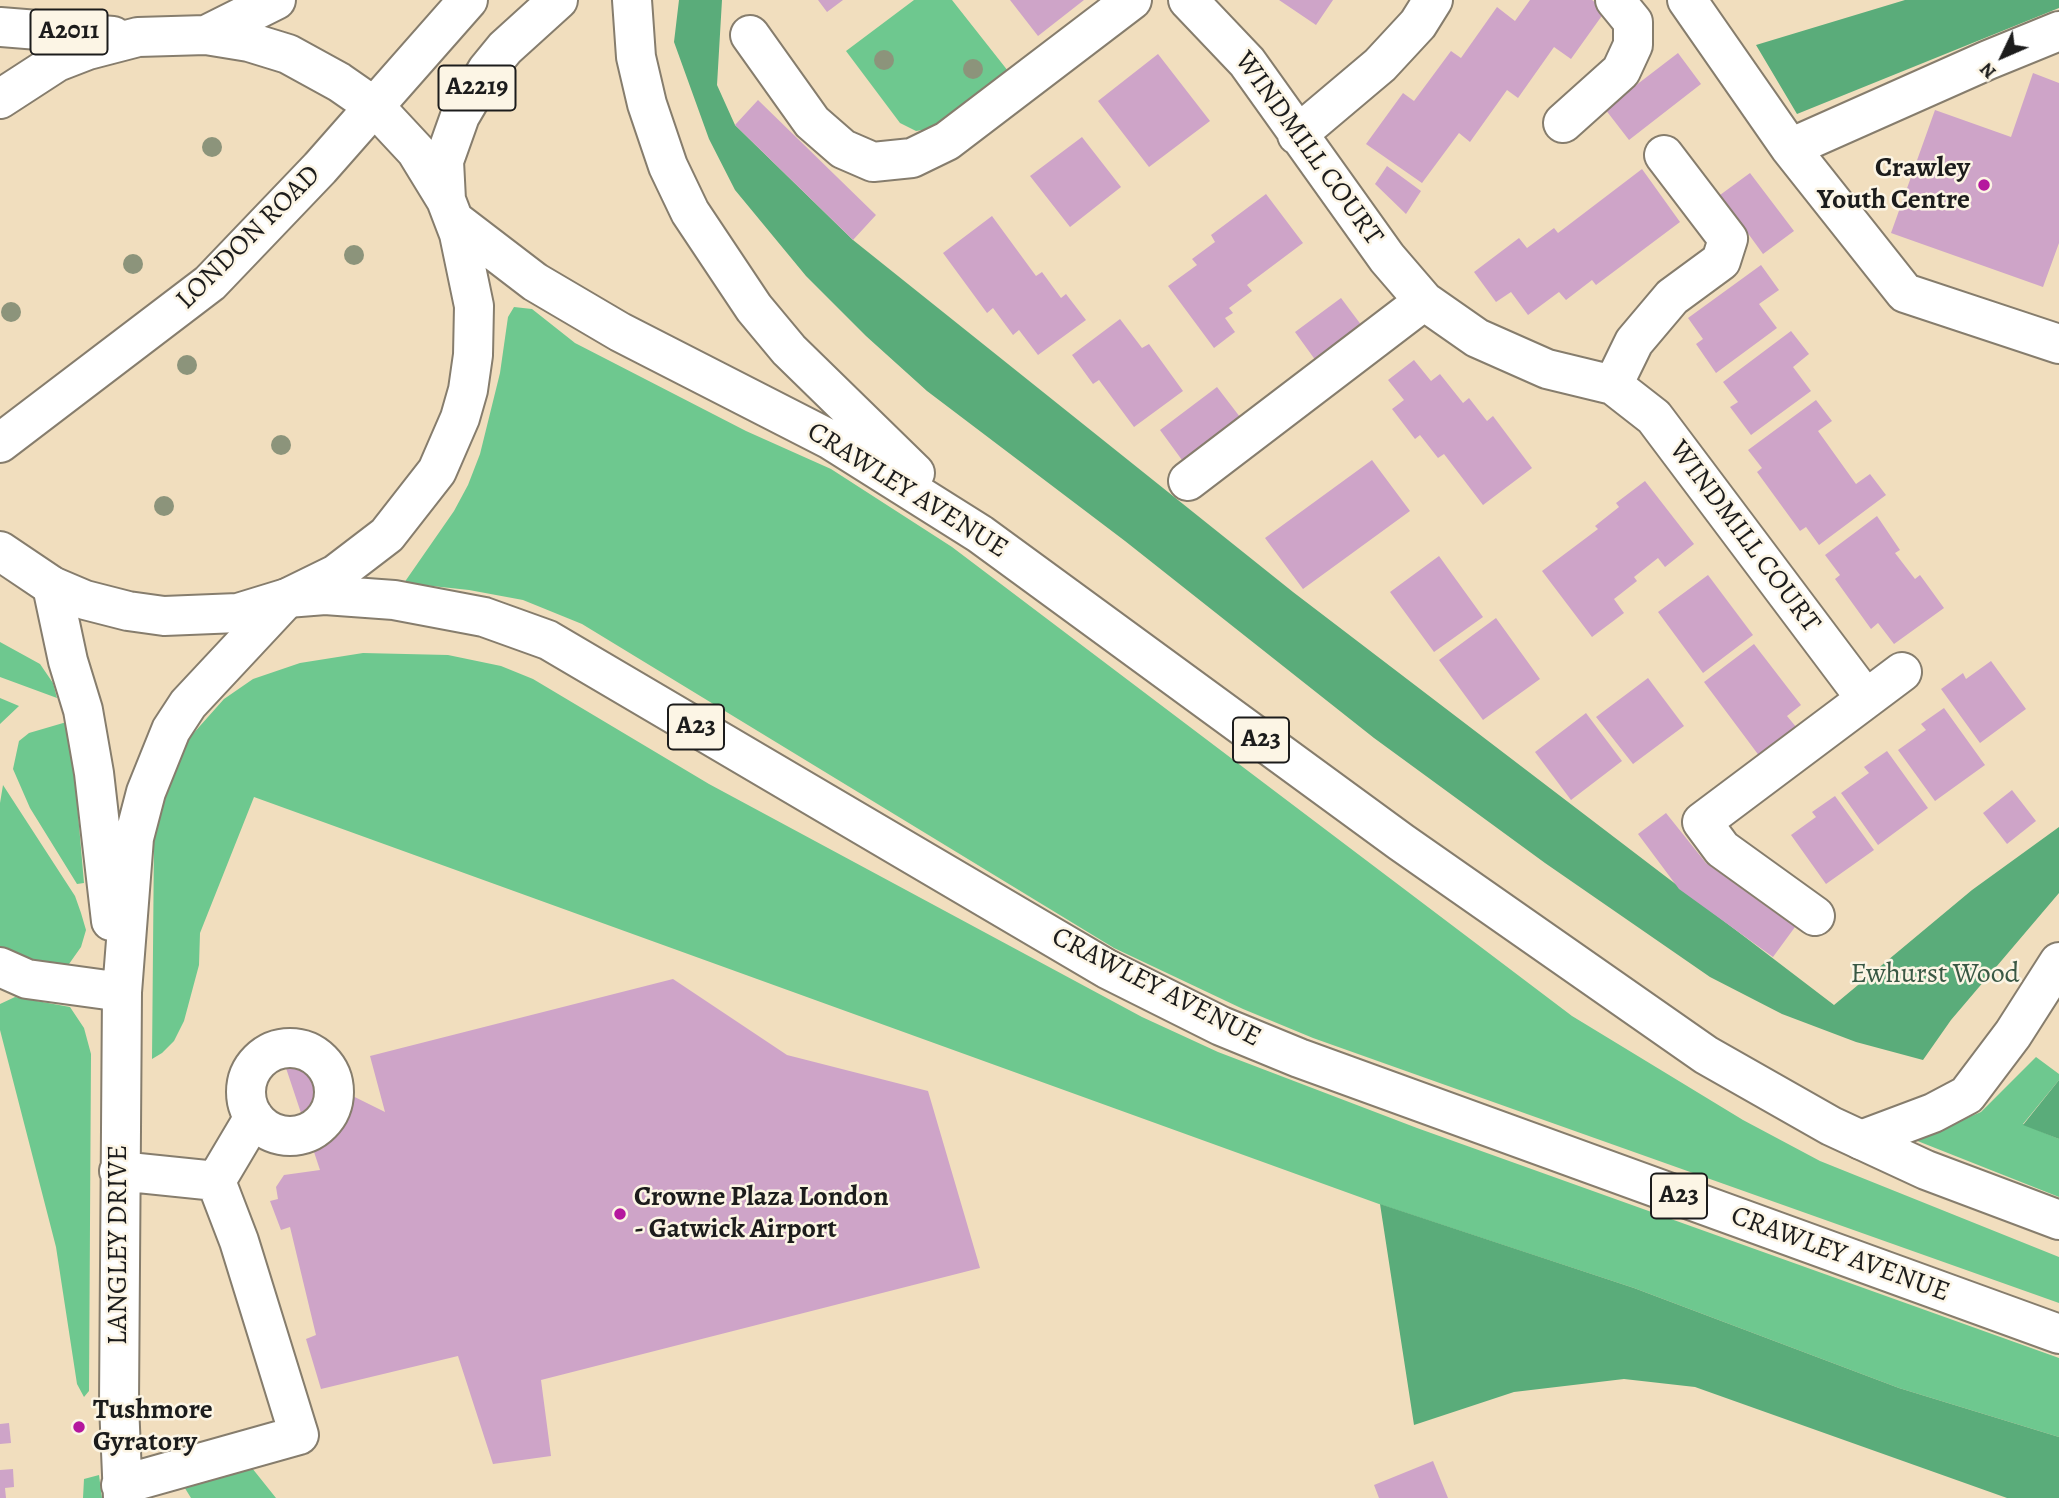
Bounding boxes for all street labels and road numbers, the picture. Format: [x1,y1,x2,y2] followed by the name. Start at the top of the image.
[31,9,108,54] road number: A2011
[1226,46,1390,252] street label: WINDMILL COURT
[438,66,516,110] road number: A2219
[170,159,328,317] street label: LONDON ROAD
[800,416,1014,566] street label: CRAWLEY AVENUE
[1661,435,1827,639] street label: WINDMILL COURT
[668,705,724,750] road number: A23
[1233,718,1289,762] road number: A23
[1046,921,1266,1055] street label: CRAWLEY AVENUE
[102,1145,136,1345] street label: LANGLEY DRIVE
[1651,1174,1707,1218] road number: A23
[1726,1200,1954,1310] street label: CRAWLEY AVENUE

